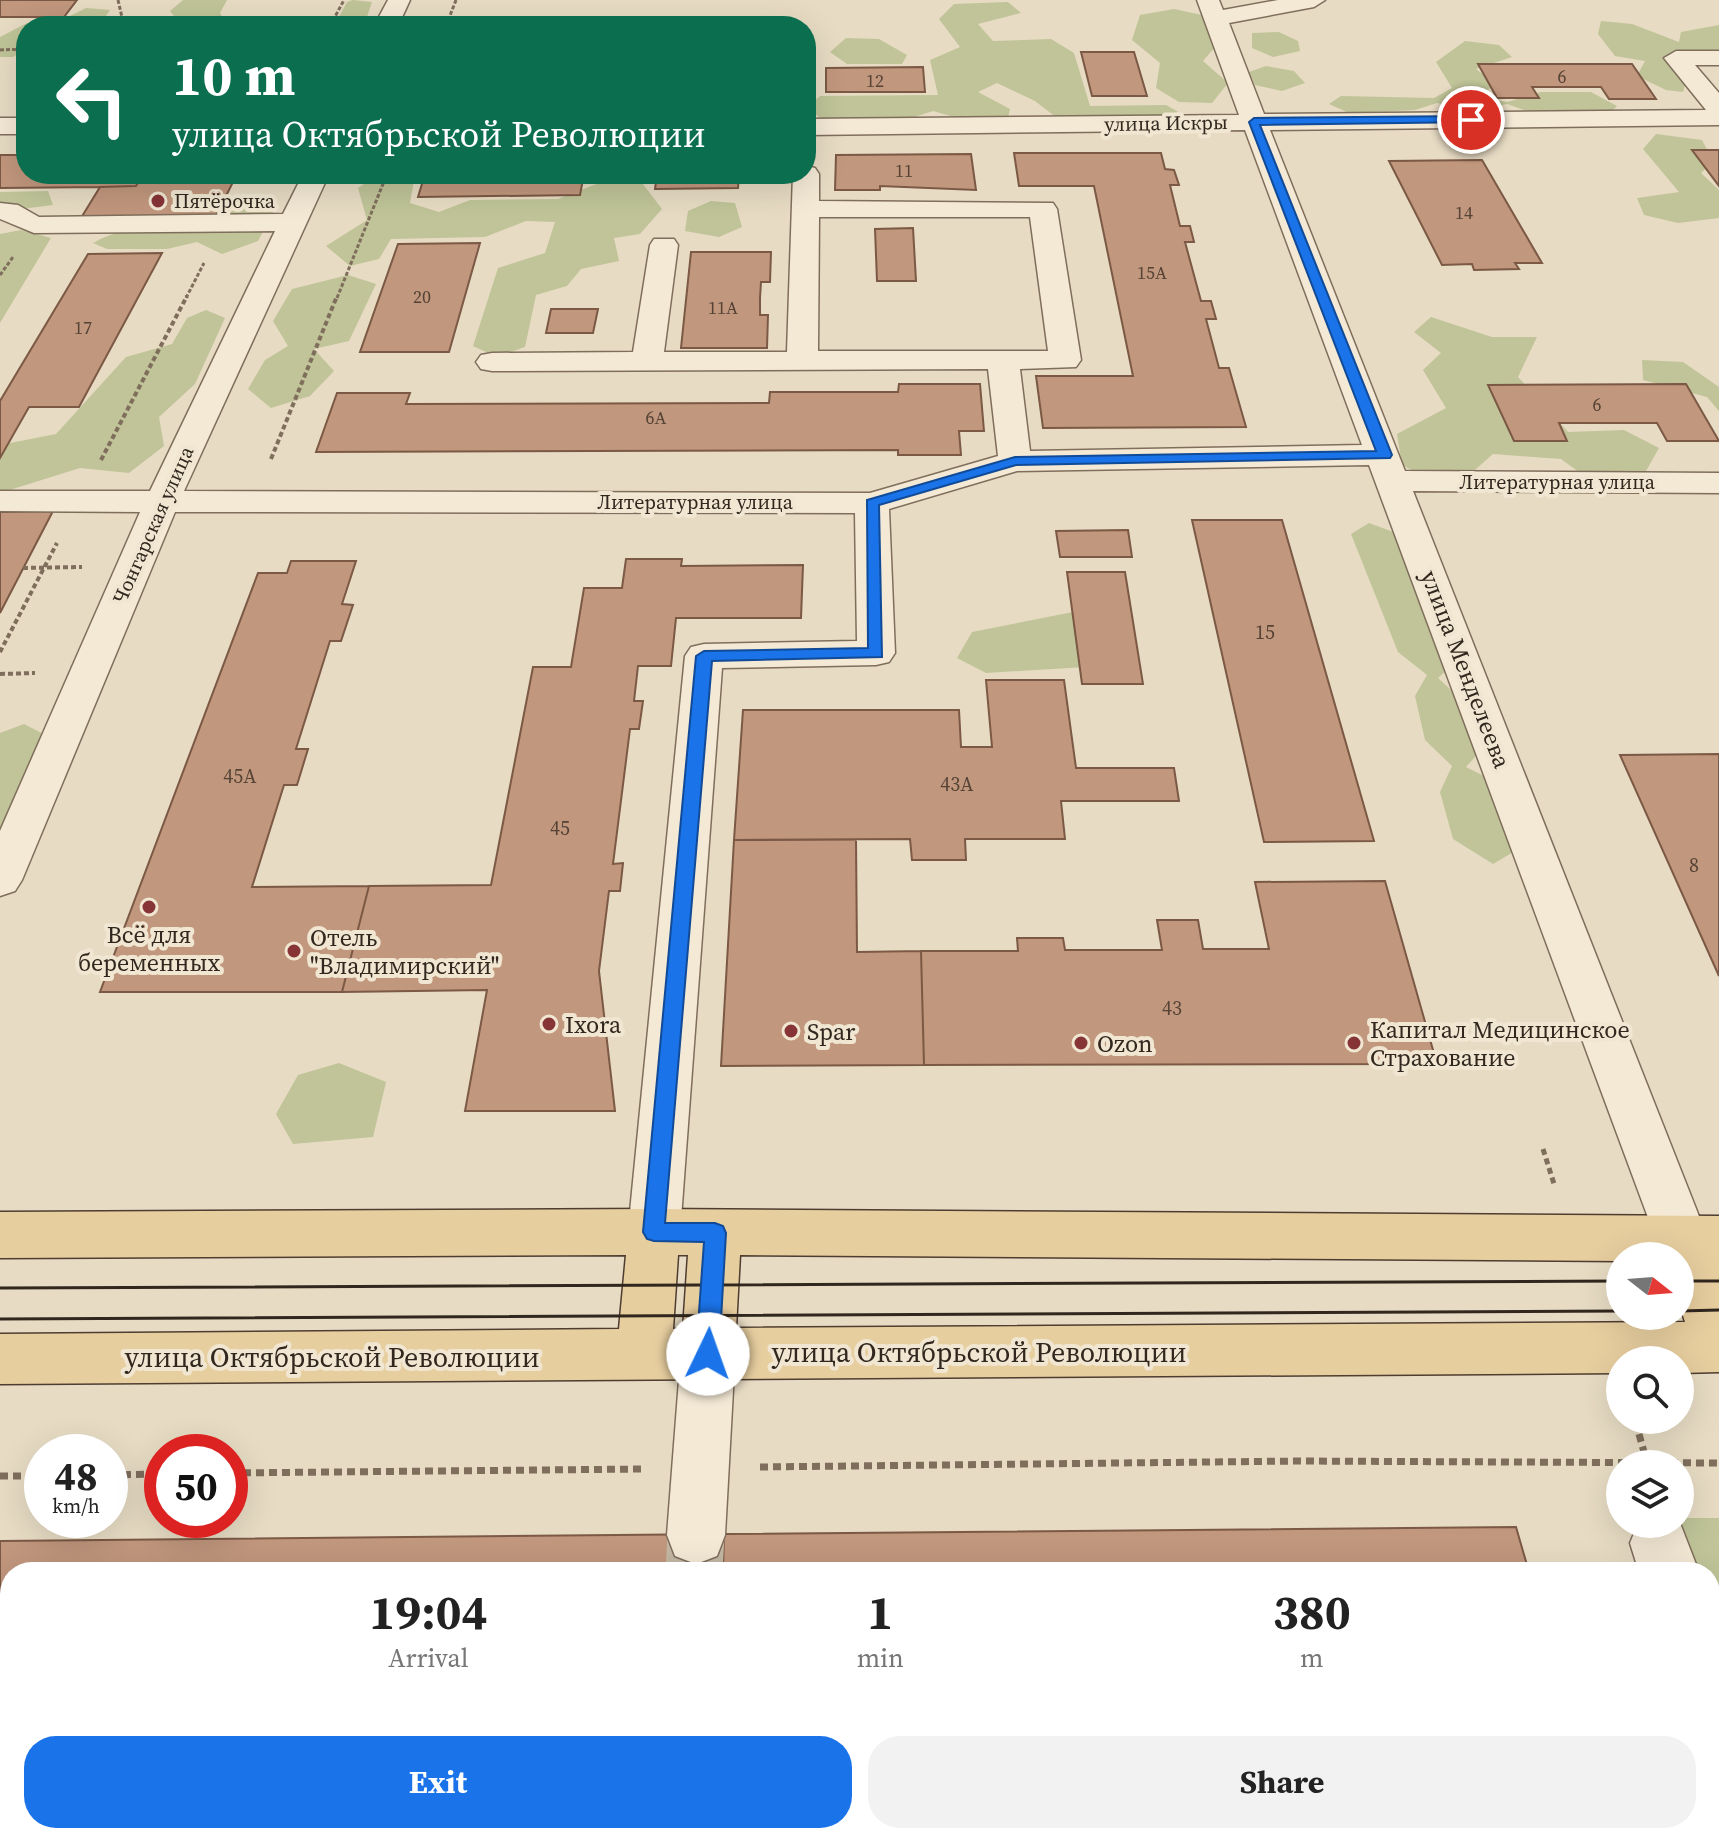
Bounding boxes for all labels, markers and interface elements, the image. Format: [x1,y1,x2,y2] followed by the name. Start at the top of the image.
[172,37,295,114] text: 10 m
[40,48,144,152] icon: left
[1558,64,1567,89] house number: 6
[866,68,884,93] house number: 12
[1437,86,1505,154] pin
[1449,98,1493,142] icon: arrive
[1104,108,1228,138] street label: улица Искры
[172,110,706,159] text: улица Октябрьской Революции
[895,158,913,183] house number: 11
[174,187,276,215] place label: Пятёрочка
[149,192,167,210] marker: Пятёрочка
[1455,200,1473,225] house number: 14
[1137,260,1167,285] house number: 15А
[413,284,431,309] house number: 20
[708,295,738,320] house number: 11А
[74,315,92,340] house number: 17
[1593,392,1602,417] house number: 6
[646,405,667,430] house number: 6А
[106,441,201,608] street label: Чонгарская улица
[1459,468,1656,496] street label: Литературная улица
[597,488,794,516] street label: Литературная улица
[1413,565,1519,773] street label: улица Менделеева
[1255,618,1275,646] house number: 15
[223,762,257,790] house number: 45А
[940,770,974,798] house number: 43А
[550,814,570,842] house number: 45
[1689,851,1699,879] house number: 8
[140,898,158,916] marker: Всё для беременных
[78,918,220,979] place label: Всё для беременных
[310,921,499,982] place label: Отель "Владимирский"
[285,942,303,960] marker: Отель "Владимирский"
[1162,994,1182,1022] house number: 43
[565,1008,622,1041] place label: Ixora
[1370,1013,1630,1074] place label: Капитал Медицинское Страхование
[540,1015,558,1033] marker: Ixora
[807,1015,855,1048] place label: Spar
[782,1022,800,1040] marker: Spar
[1097,1027,1153,1060] place label: Ozon
[1072,1034,1090,1052] marker: Ozon
[1345,1034,1363,1052] marker: Капитал Медицинское Страхование
[1606,1242,1694,1330] north arrow
[1606,1242,1694,1538] map controls
[666,1312,750,1396] position arrow
[771,1333,1187,1371] street label: улица Октябрьской Революции
[124,1338,540,1376] street label: улица Октябрьской Революции
[1606,1346,1694,1434] button: search
[144,1434,248,1538] speed limit sign: 50
[54,1449,98,1503] text: 48
[1606,1450,1694,1538] button: layers
[52,1492,100,1520] text: km/h
[369,1579,488,1645] text: 19:04
[867,1579,893,1645] text: 1
[1273,1579,1351,1645] text: 380
[388,1640,469,1676] text: Arrival
[857,1640,904,1676] text: min
[1300,1640,1324,1676] text: m
[24,1736,852,1828] button: Exit
[868,1736,1696,1828] button: Share

